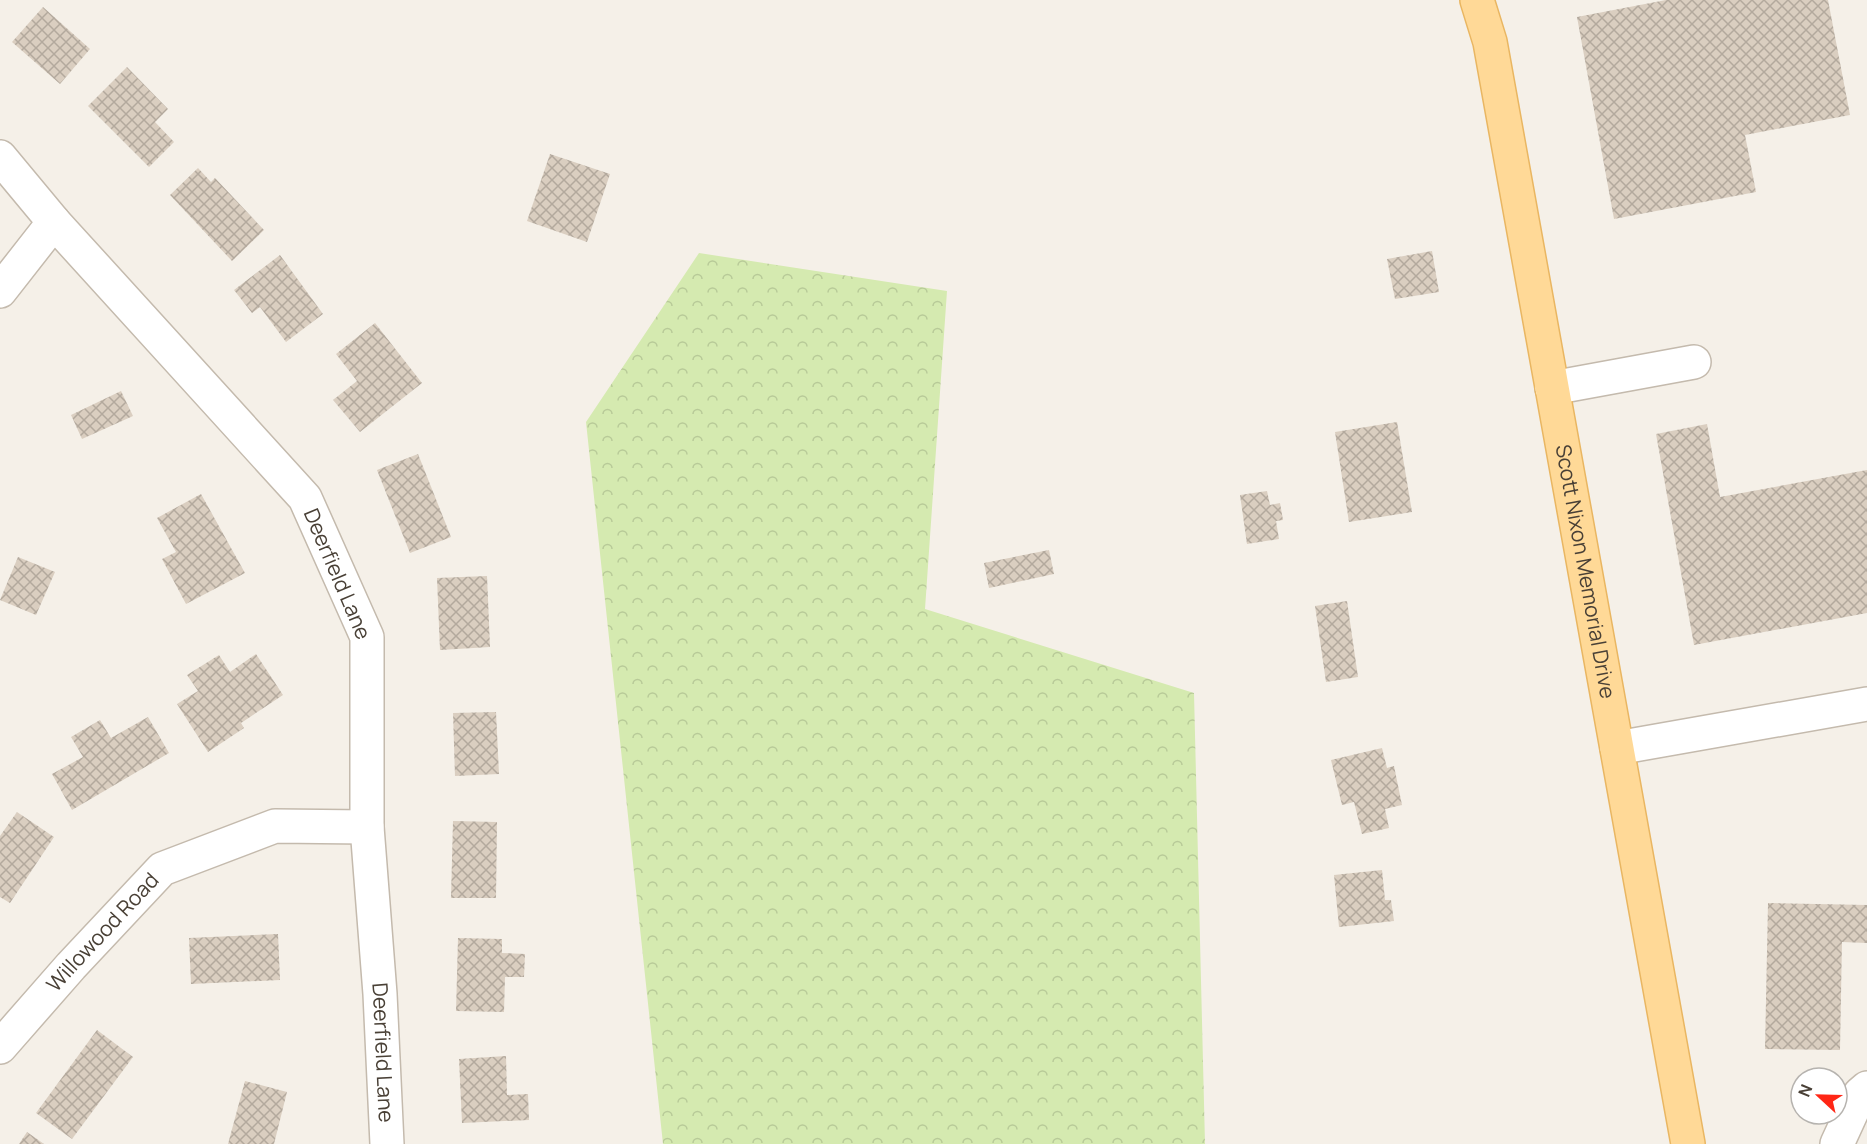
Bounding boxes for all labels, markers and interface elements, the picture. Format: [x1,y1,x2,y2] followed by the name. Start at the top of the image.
[1550,442,1623,701] street label: Scott Nixon Memorial Drive
[298,504,378,643] street label: Deerfield Lane
[40,866,164,997] street label: Willowood Road
[366,982,401,1123] street label: Deerfield Lane
[1789,1066,1849,1126] north arrow
[1793,1081,1817,1100] text: N

